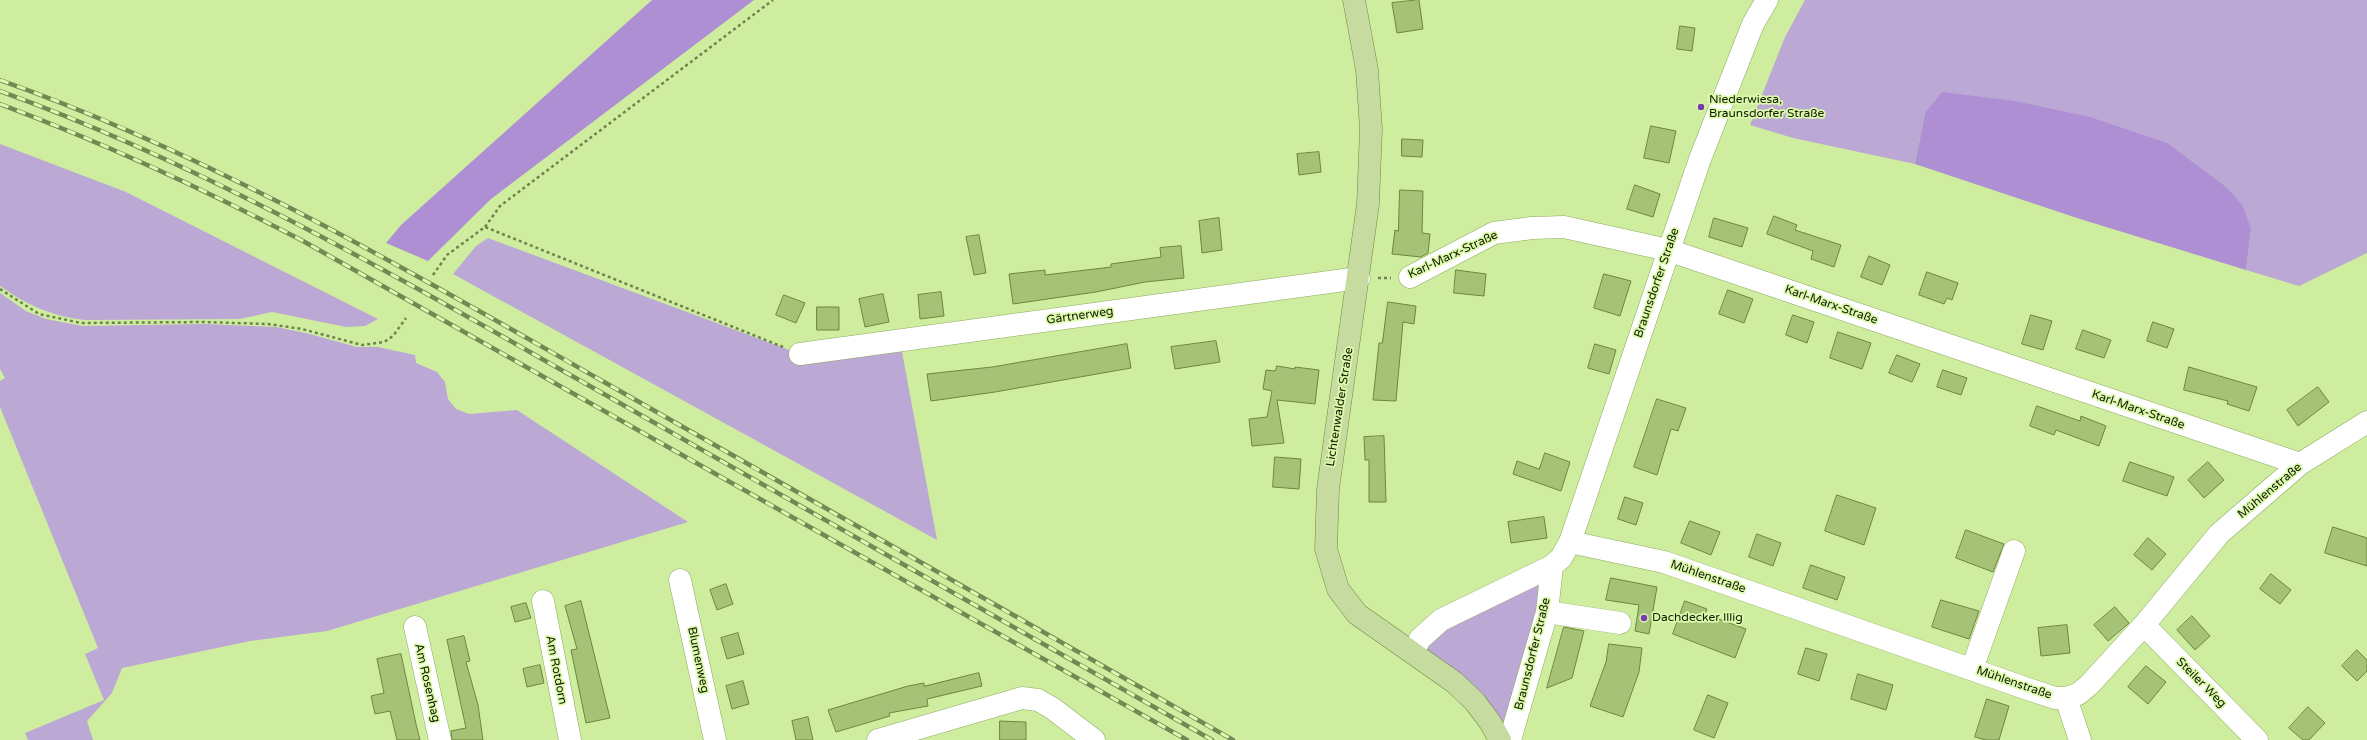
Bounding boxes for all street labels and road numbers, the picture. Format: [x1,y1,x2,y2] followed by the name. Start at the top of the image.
[1631,226,1683,340] street label: Braunsdorfer Straße
[1406,228,1500,282] street label: Karl-Marx-Straße
[1783,282,1879,328] street label: Karl-Marx-Straße
[1046,304,1114,328] street label: Gärtnerweg
[1323,346,1357,468] street label: Lichtenwalder Straße
[2090,387,2186,433] street label: Karl-Marx-Straße
[2235,460,2305,522] street label: Mühlenstraße
[1668,557,1748,597] street label: Mühlenstraße
[1512,596,1554,712] street label: Braunsdorfer Straße
[684,626,712,694] street label: Blumenweg
[542,634,570,706] street label: Am Rotdorn
[411,642,443,724] street label: Am Rosenhag
[2173,655,2229,711] street label: Steiler Weg
[1974,663,2054,703] street label: Mühlenstraße

